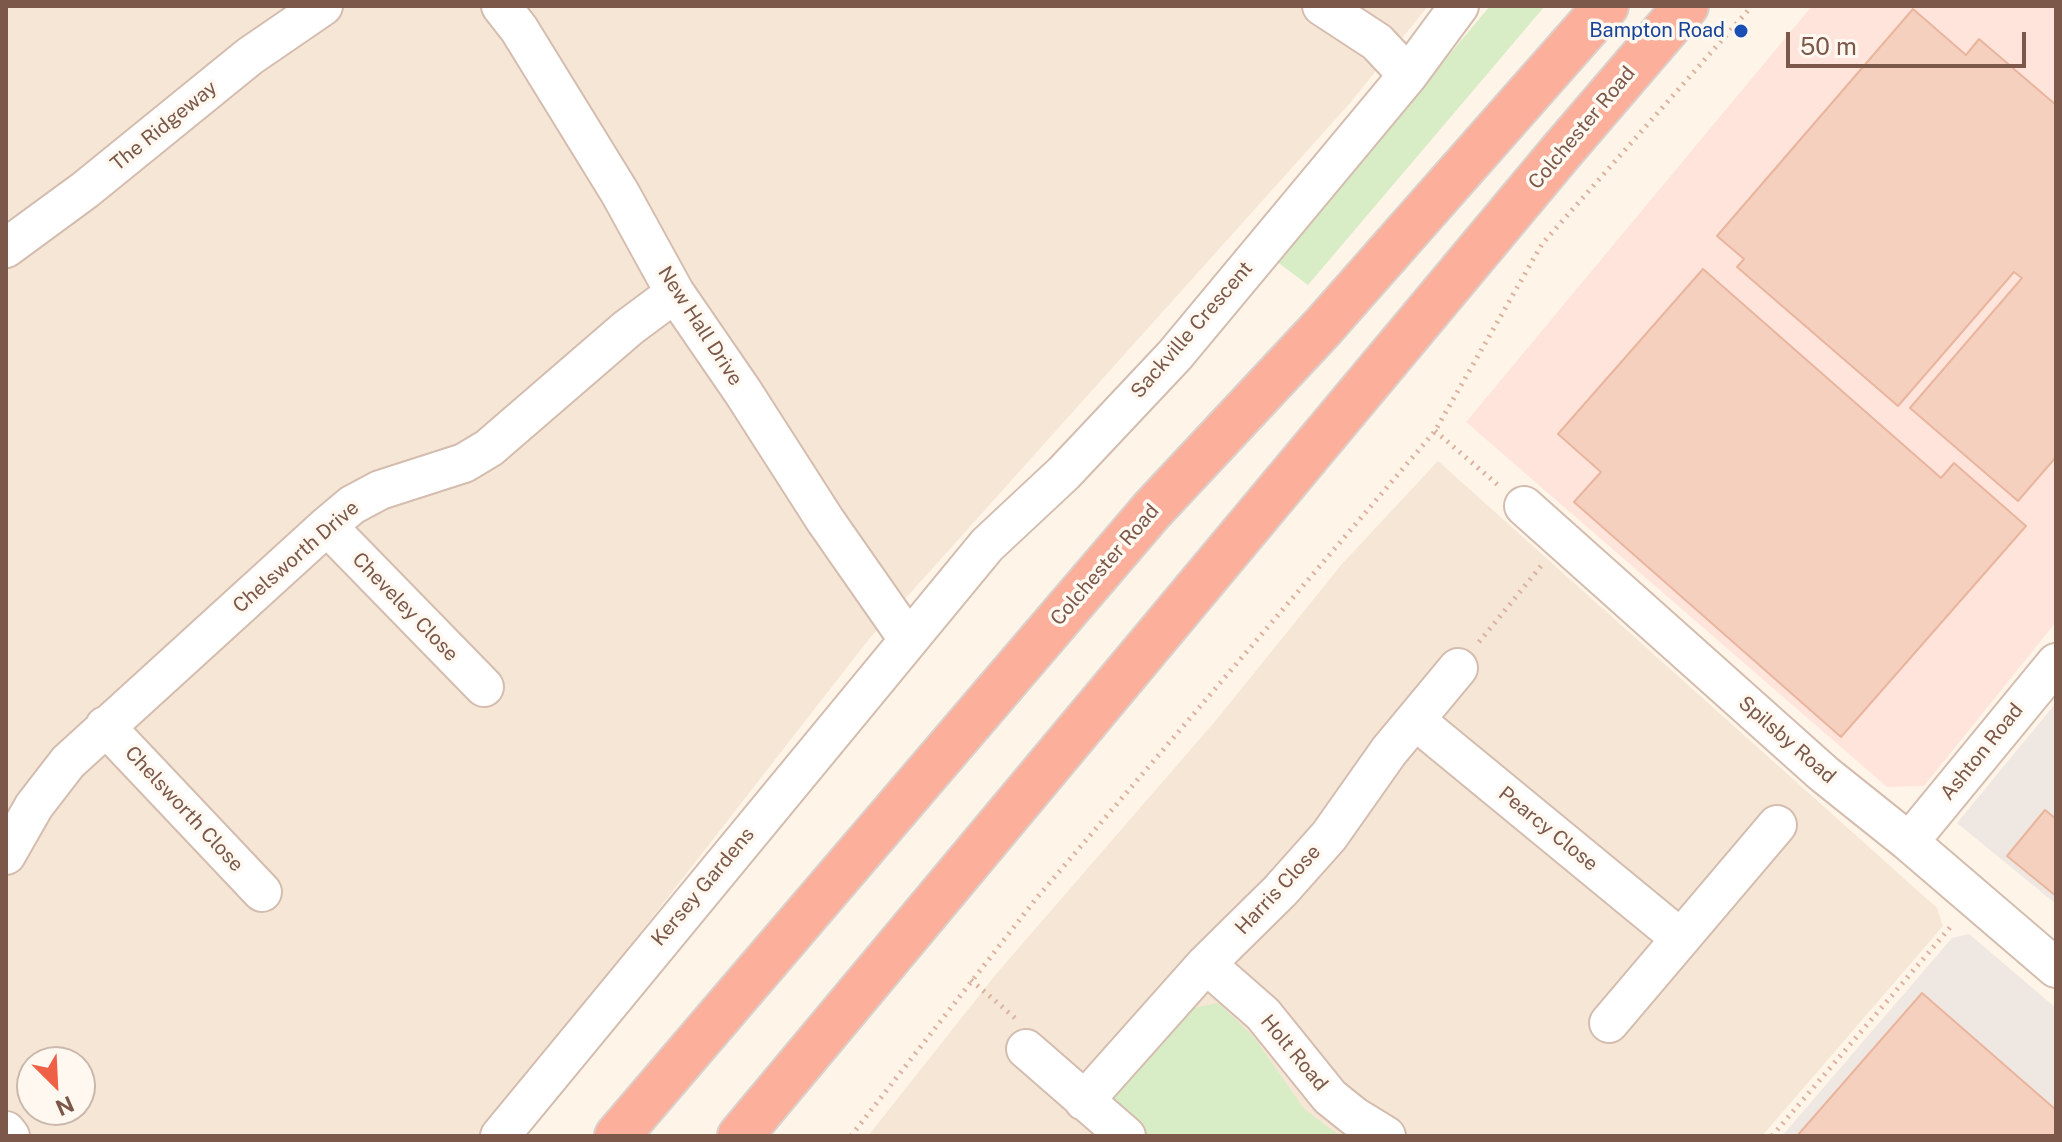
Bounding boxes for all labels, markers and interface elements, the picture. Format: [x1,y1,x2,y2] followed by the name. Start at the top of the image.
[1790,16,2030,66] scale bar
[1589,19,1725,43] place label: Bampton Road
[1732,22,1750,40] marker: Bampton Road
[1800,32,1857,60] text: 50 m
[1524,62,1640,194] street label: Colchester Road
[106,76,222,176] street label: The Ridgeway
[1126,257,1258,403] street label: Sackville Crescent
[653,262,747,390] street label: New Hall Drive
[228,496,364,618] street label: Chelsworth Drive
[1046,499,1164,631] street label: Colchester Road
[347,548,463,666] street label: Cheveley Close
[1733,691,1841,789] street label: Spilsby Road
[1936,699,2028,805] street label: Ashton Road
[120,741,248,877] street label: Chelsworth Close
[1494,782,1602,876] street label: Pearcy Close
[646,823,760,951] street label: Kersey Gardens
[1230,840,1326,940] street label: Harris Close
[1255,1010,1333,1096] street label: Holt Road
[16,1046,96,1126] north arrow
[52,1091,78,1121] text: N

